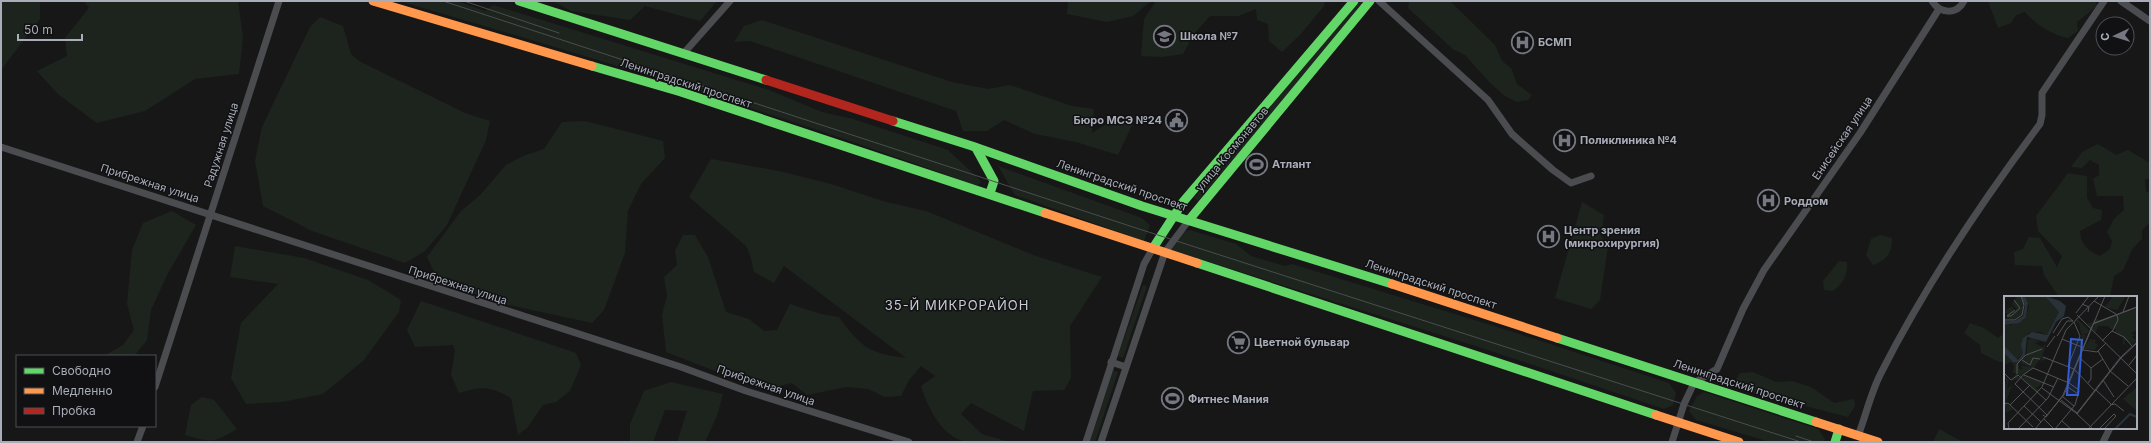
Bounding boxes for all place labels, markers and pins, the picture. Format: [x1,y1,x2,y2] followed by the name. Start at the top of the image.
[1152,23,1178,49] school or university icon: Школа №7
[1180,29,1238,43] place label: Школа №7
[1510,29,1536,55] hospital icon: БСМП
[1538,35,1572,49] place label: БСМП
[1164,107,1190,133] public building icon: Бюро МСЭ №24
[1074,113,1162,127] place label: Бюро МСЭ №24
[1552,127,1578,153] hospital icon: Поликлиника №4
[1580,133,1677,147] place label: Поликлиника №4
[1243,151,1269,177] sports icon: Атлант
[1272,157,1311,171] place label: Атлант
[1755,188,1781,214] hospital icon: Роддом
[1784,194,1828,208] place label: Роддом
[1536,223,1562,249] hospital icon: Центр зрения (микрохирургия)
[1564,223,1660,250] place label: Центр зрения (микрохирургия)
[1226,329,1252,355] supermarket icon: Цветной бульвар
[1254,335,1350,349] place label: Цветной бульвар
[1160,386,1186,412] sports icon: Фитнес Мания
[1188,392,1269,406] place label: Фитнес Мания

